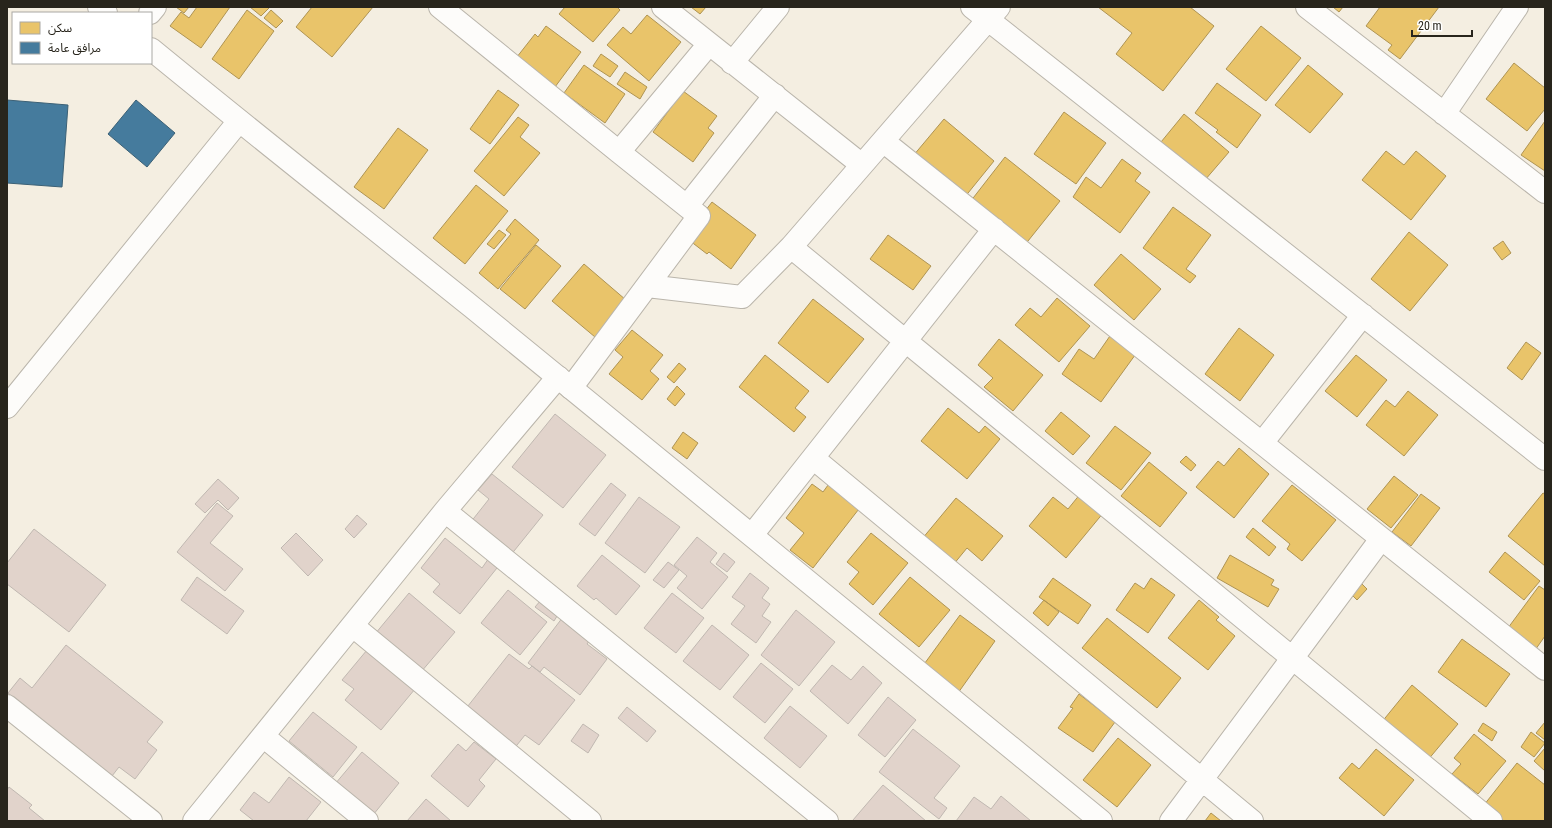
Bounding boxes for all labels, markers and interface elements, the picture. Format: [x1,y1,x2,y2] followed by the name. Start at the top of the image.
[12,12,152,64] legend
[1412,12,1472,38] scale bar
[1418,19,1442,33] text: 20 m
[48,21,72,35] text: سكن
[48,41,101,56] text: مرافق عامة

